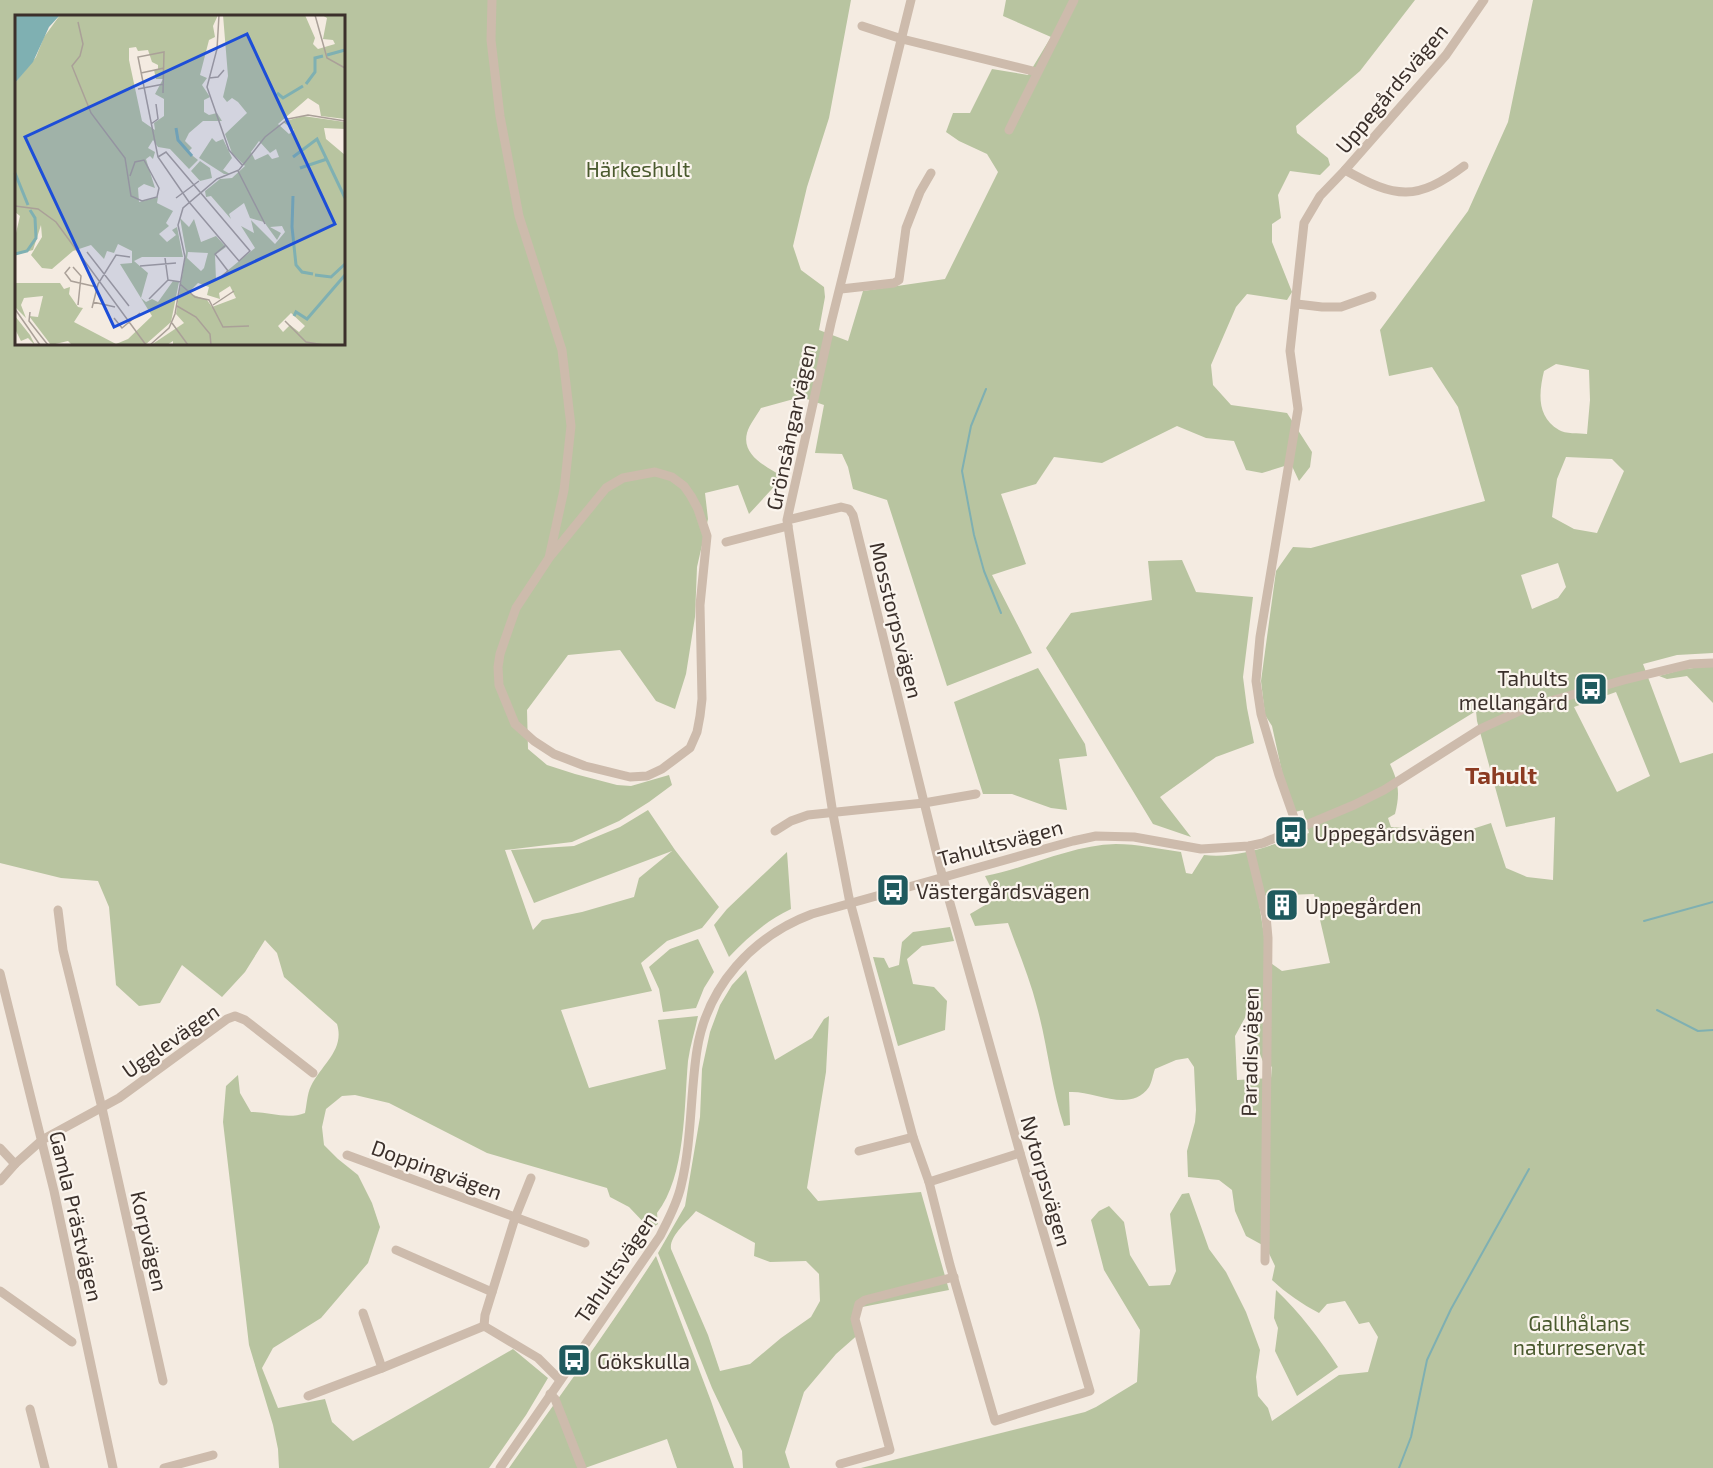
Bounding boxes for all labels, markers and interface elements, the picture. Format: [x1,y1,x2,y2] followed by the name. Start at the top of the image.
[15,15,345,345] inset map
[1330,18,1452,158] street label: Uppegårdsvägen
[586,156,690,181] park label: Härkeshult
[760,342,820,512] street label: Grönsångarvägen
[865,539,929,701] street label: Mosstorpsvägen
[1459,665,1568,714] place label: Tahults mellangård
[1573,671,1609,707] bus stop icon: Tahults mellangård
[1465,760,1537,789] district label: Tahult
[935,813,1065,871] street label: Tahultsvägen
[1273,814,1309,850] bus stop icon: Uppegårdsvägen
[1314,820,1475,845] place label: Uppegårdsvägen
[875,872,911,908] bus stop icon: Västergårdsvägen
[916,878,1090,903] place label: Västergårdsvägen
[1264,887,1300,923] building icon: Uppegården
[1305,893,1422,918] place label: Uppegården
[1235,987,1263,1117] street label: Paradisvägen
[117,998,223,1082] street label: Ugglevägen
[1016,1113,1078,1249] street label: Nytorpsvägen
[45,1128,109,1304] street label: Gamla Prästvägen
[368,1134,506,1204] street label: Doppingvägen
[126,1188,174,1294] street label: Korpvägen
[569,1207,661,1327] street label: Tahultsvägen
[1513,1310,1645,1359] park label: Gallhålans naturreservat
[556,1342,592,1378] bus stop icon: Gökskulla
[597,1348,690,1373] place label: Gökskulla

